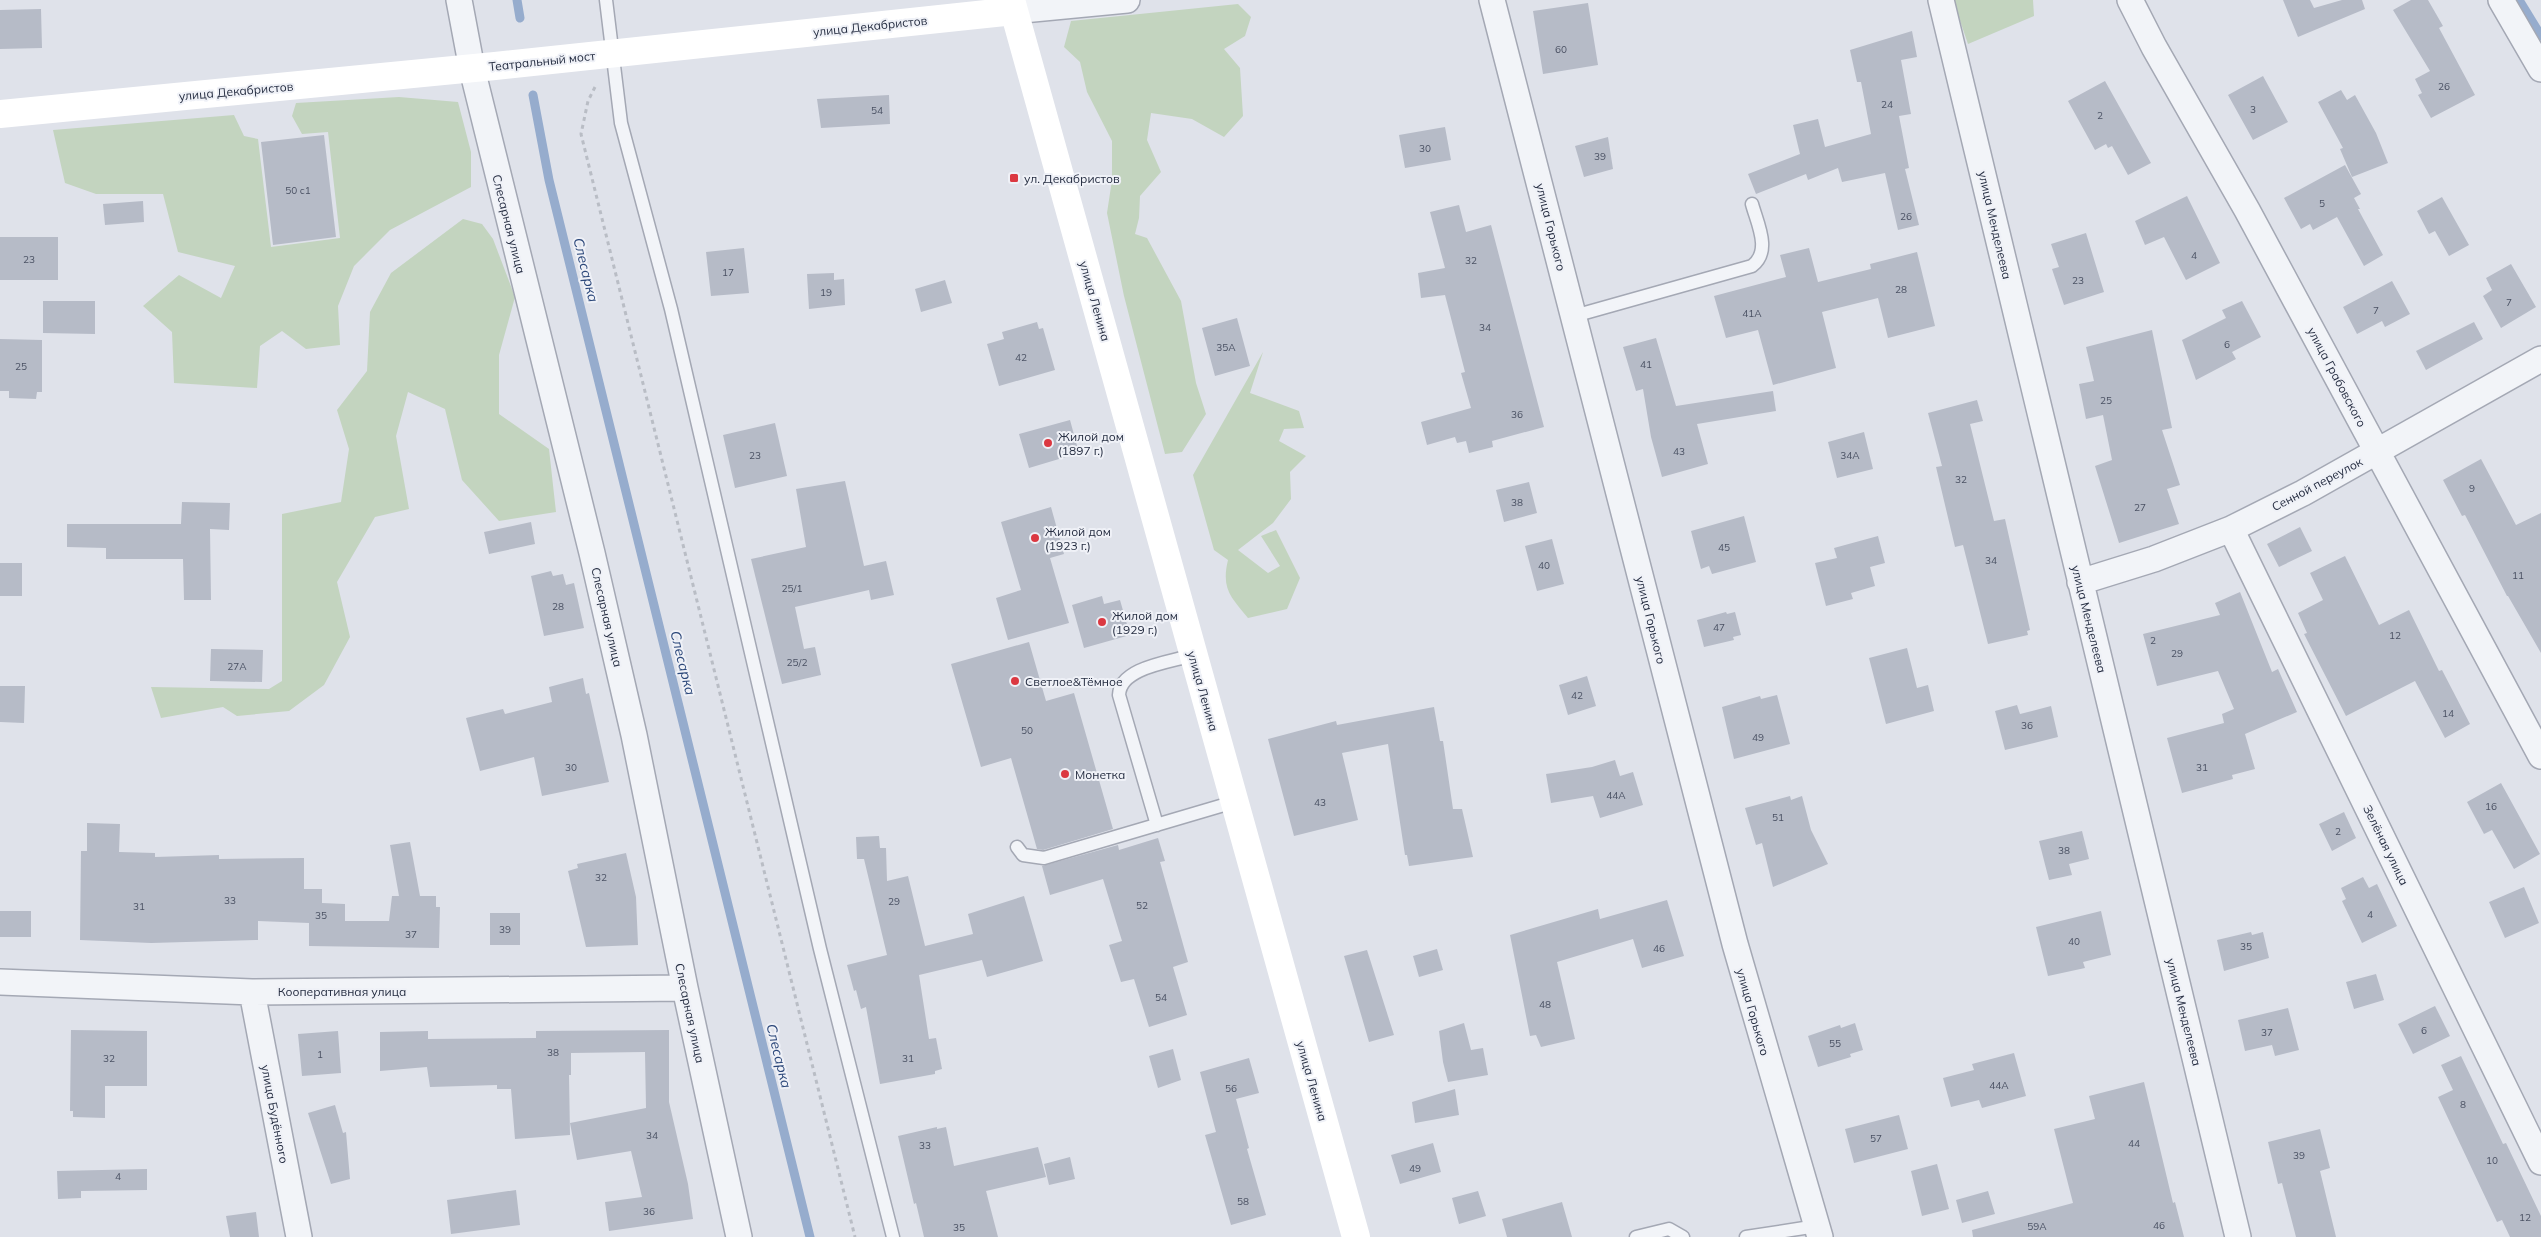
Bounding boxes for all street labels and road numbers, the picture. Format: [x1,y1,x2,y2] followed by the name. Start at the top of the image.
[812,13,928,39] street label: улица Декабристов
[488,48,597,74] street label: Театральный мост
[178,79,294,103] street label: улица Декабристов
[1975,169,2015,281] street label: улица Менделеева
[489,173,529,275] street label: Слесарная улица
[1533,182,1569,272] street label: улица Горького
[1076,259,1114,343] street label: улица Ленина
[2304,325,2370,430] street label: улица Грабовского
[2269,454,2365,514] street label: Сенной переулок
[2068,564,2110,674] street label: улица Менделеева
[588,566,626,668] street label: Слесарная улица
[1633,575,1669,665] street label: улица Горького
[1184,649,1222,733] street label: улица Ленина
[2360,802,2412,888] street label: Зелёная улица
[2163,957,2205,1067] street label: улица Менделеева
[672,962,708,1064] street label: Слесарная улица
[1733,967,1773,1057] street label: улица Горького
[278,984,406,999] street label: Кооперативная улица
[1293,1039,1331,1123] street label: улица Ленина
[258,1063,292,1165] street label: улица Будённого

